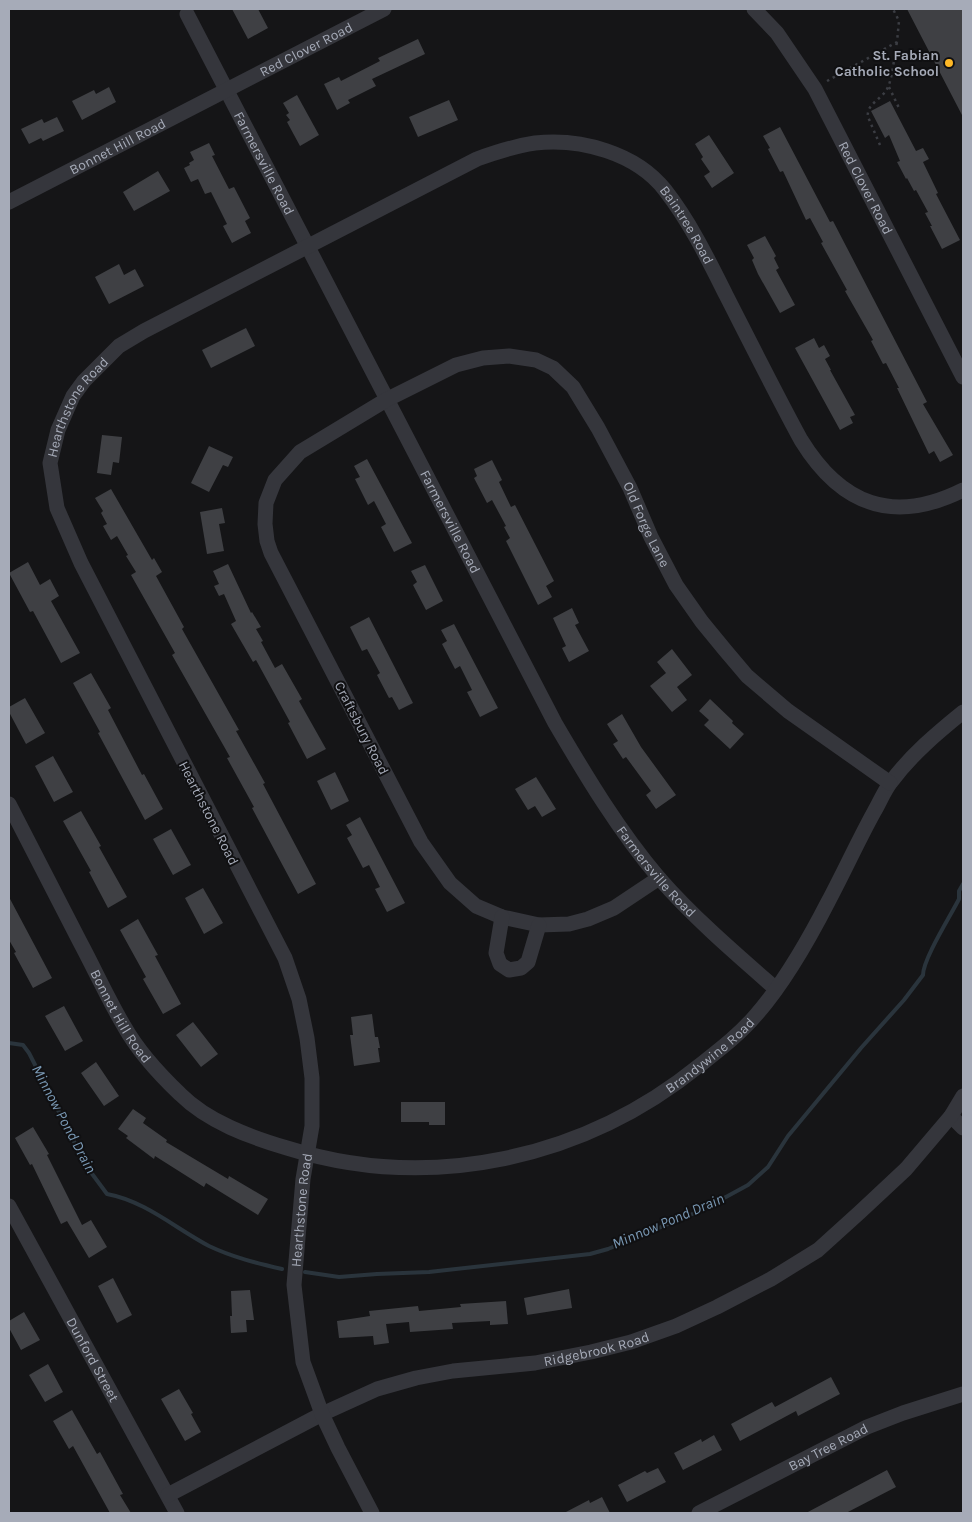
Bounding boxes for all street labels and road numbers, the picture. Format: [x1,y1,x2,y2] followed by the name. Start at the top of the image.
[257,19,356,81] street label: Red Clover Road
[230,109,298,218] street label: Farmersville Road
[67,115,169,178] street label: Bonnet Hill Road
[834,139,896,237] street label: Red Clover Road
[656,182,717,267] street label: Baintree Road
[44,353,112,459] street label: Hearthstone Road
[416,467,484,577] street label: Farmersville Road
[619,479,673,570] street label: Old Forge Lane
[331,679,392,778] street label: Craftsbury Road
[175,758,242,868] street label: Hearthstone Road
[613,823,699,921] street label: Farmersville Road
[87,967,155,1067] street label: Bonnet Hill Road
[662,1014,758,1097] street label: Brandywine Road
[288,1152,316,1268] street label: Hearthstone Road
[63,1315,123,1405] street label: Dunford Street
[542,1328,652,1370] street label: Ridgebrook Road
[786,1420,871,1475] street label: Bay Tree Road

